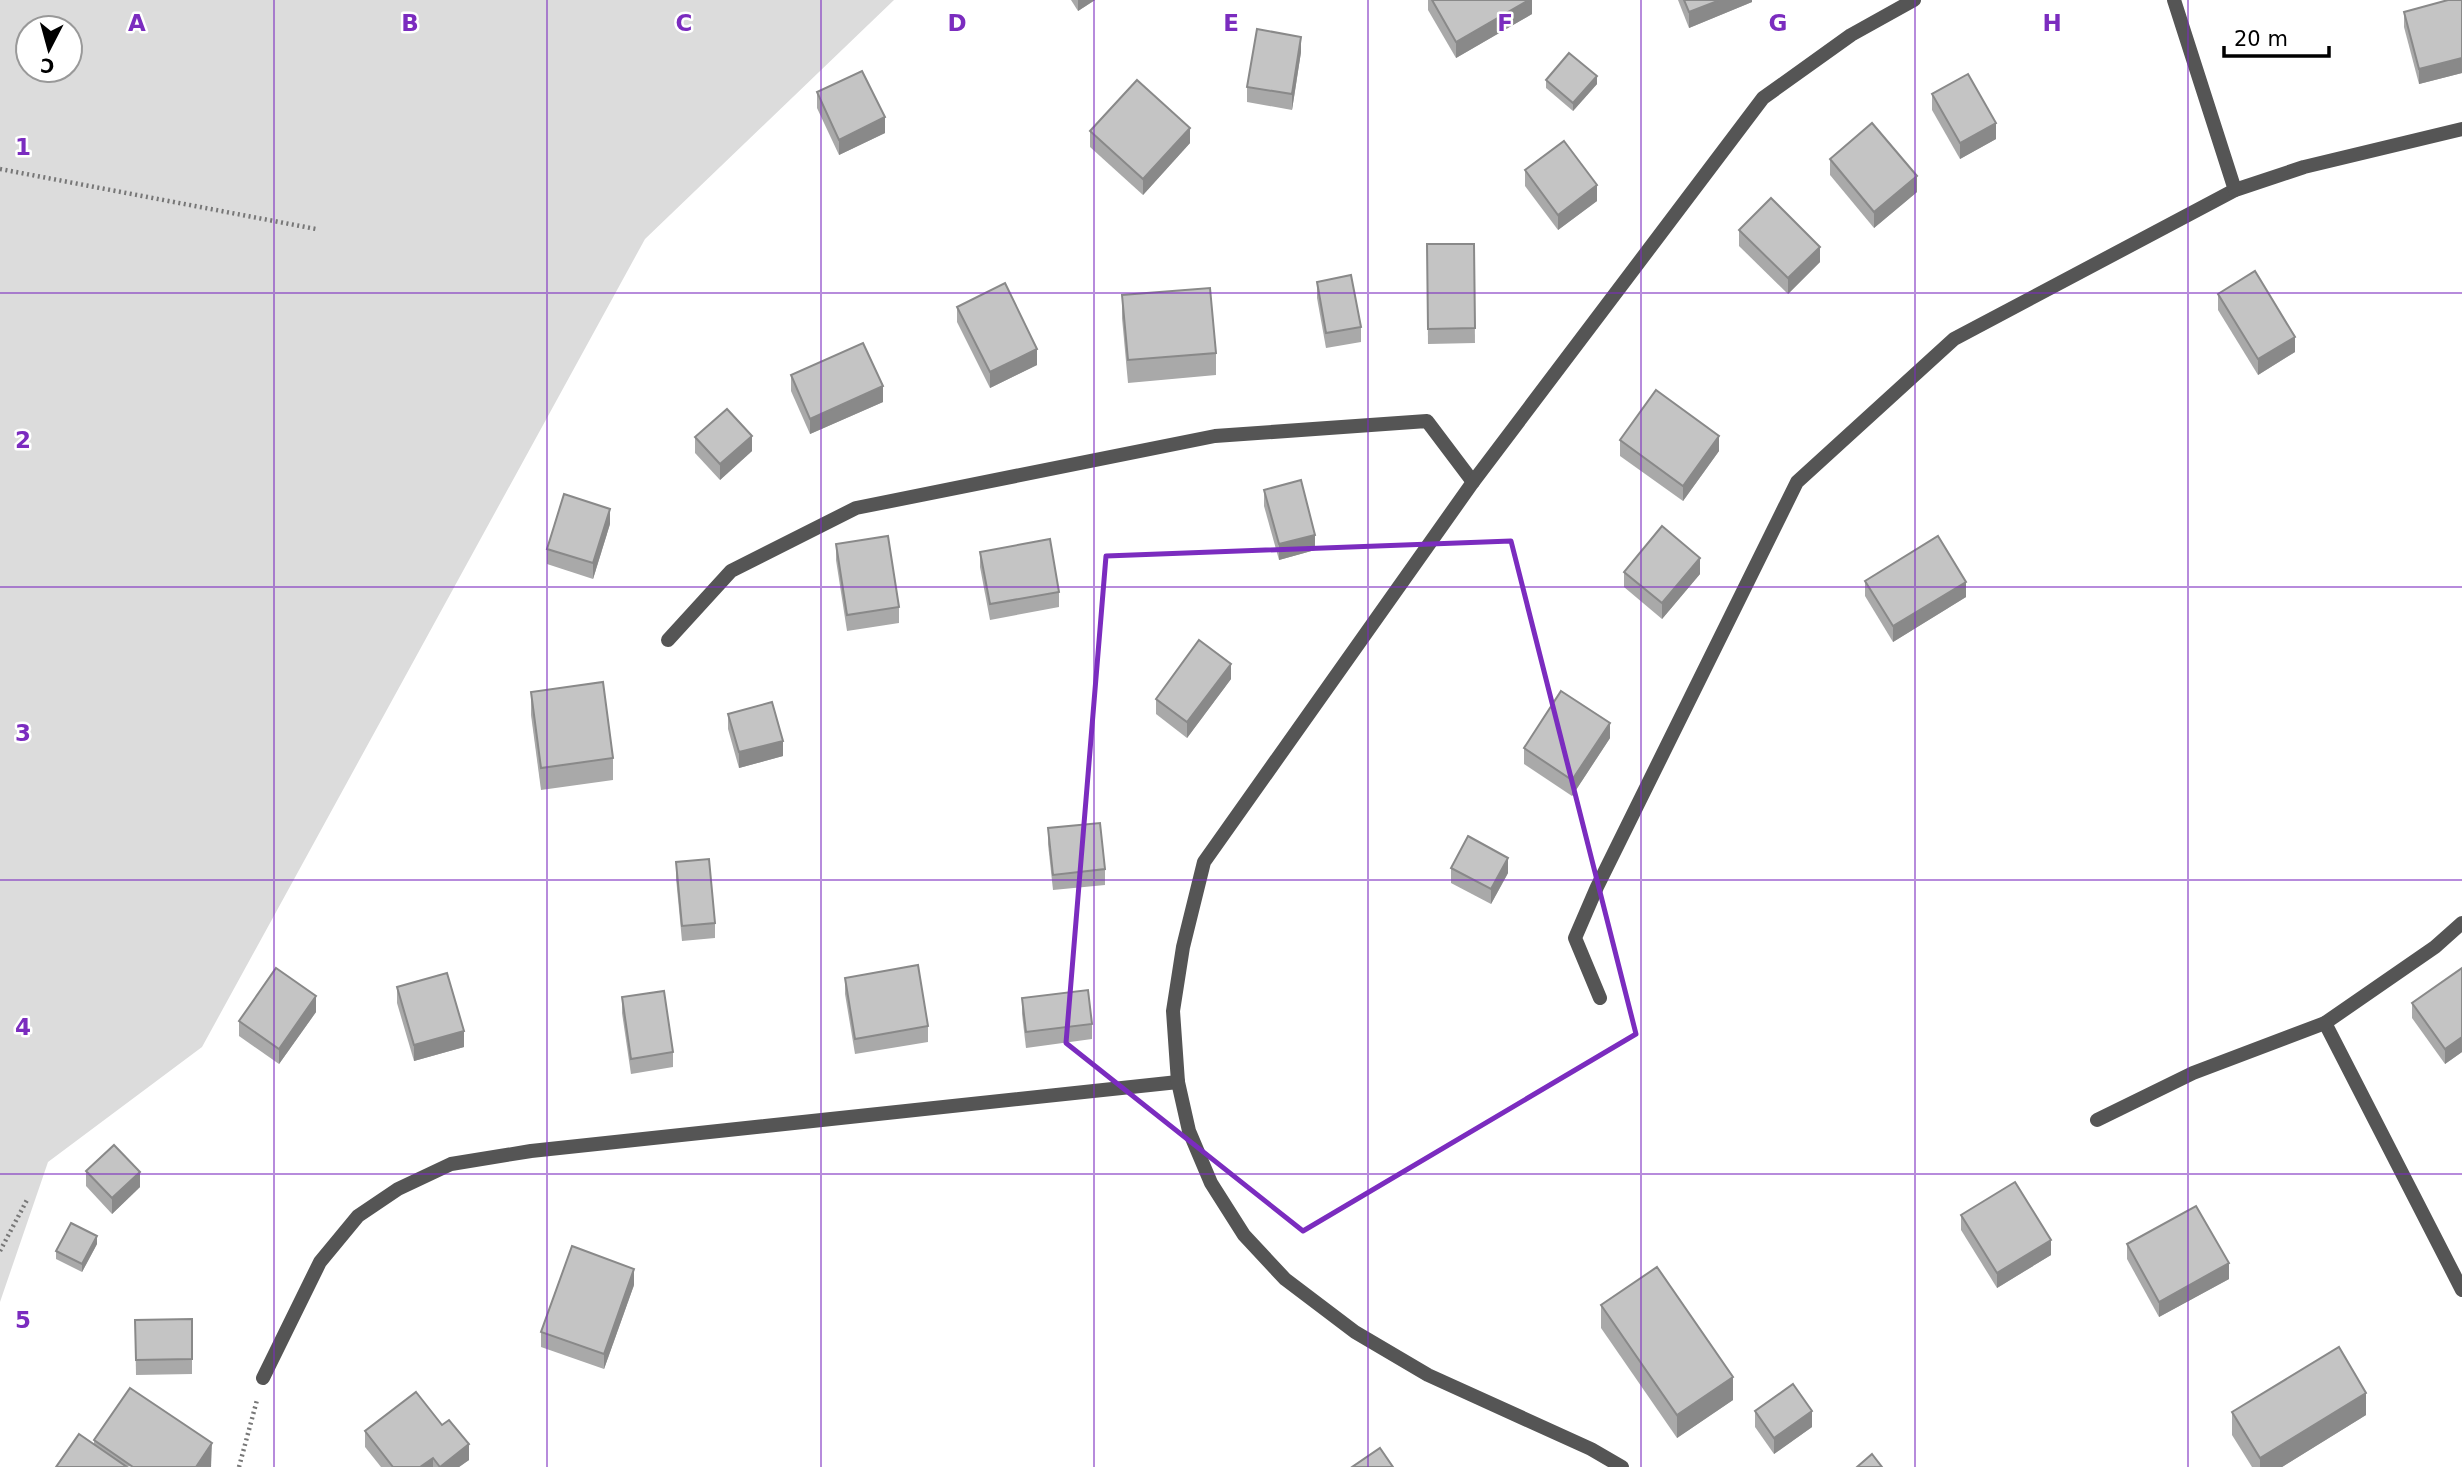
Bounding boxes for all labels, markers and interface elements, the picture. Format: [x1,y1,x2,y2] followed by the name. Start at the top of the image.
[128,10,146,36] text: A
[401,10,419,36] text: B
[676,10,692,36] text: C
[947,10,967,36] text: D
[1223,10,1239,36] text: E
[1497,10,1513,36] text: F
[1769,10,1787,36] text: G
[2042,10,2062,36] text: H
[14,14,84,84] north arrow
[2224,14,2329,58] scale bar
[2234,27,2288,51] text: 20 m
[39,54,55,78] text: С
[15,134,31,160] text: 1
[15,427,31,453] text: 2
[15,720,31,746] text: 3
[15,1014,31,1040] text: 4
[15,1307,31,1333] text: 5

